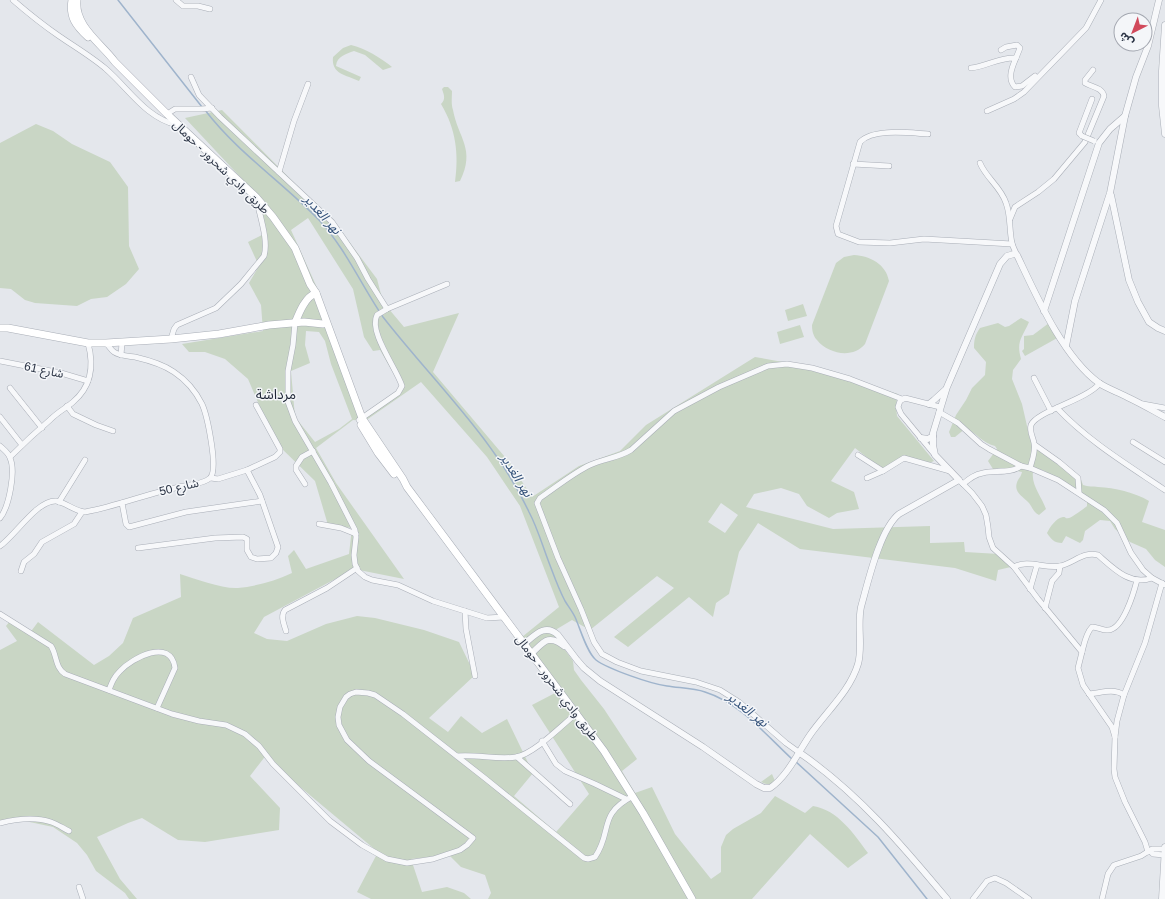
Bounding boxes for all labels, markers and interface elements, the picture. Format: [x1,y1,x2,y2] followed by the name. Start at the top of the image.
[1113,12,1153,52] north arrow
[1117,29,1137,49] text: ش
[168,117,272,219] street label: طريق وادي شحرور - حومال
[300,191,345,239] water label: نهر الغدير
[23,359,65,383] street label: شارع 61
[256,386,296,403] district label: مرداشة
[496,450,536,501] water label: نهر الغدير
[158,476,201,500] street label: شارع 50
[510,632,601,745] street label: طريق وادي شحرور - حومال
[723,688,772,732] water label: نهر الغدير

